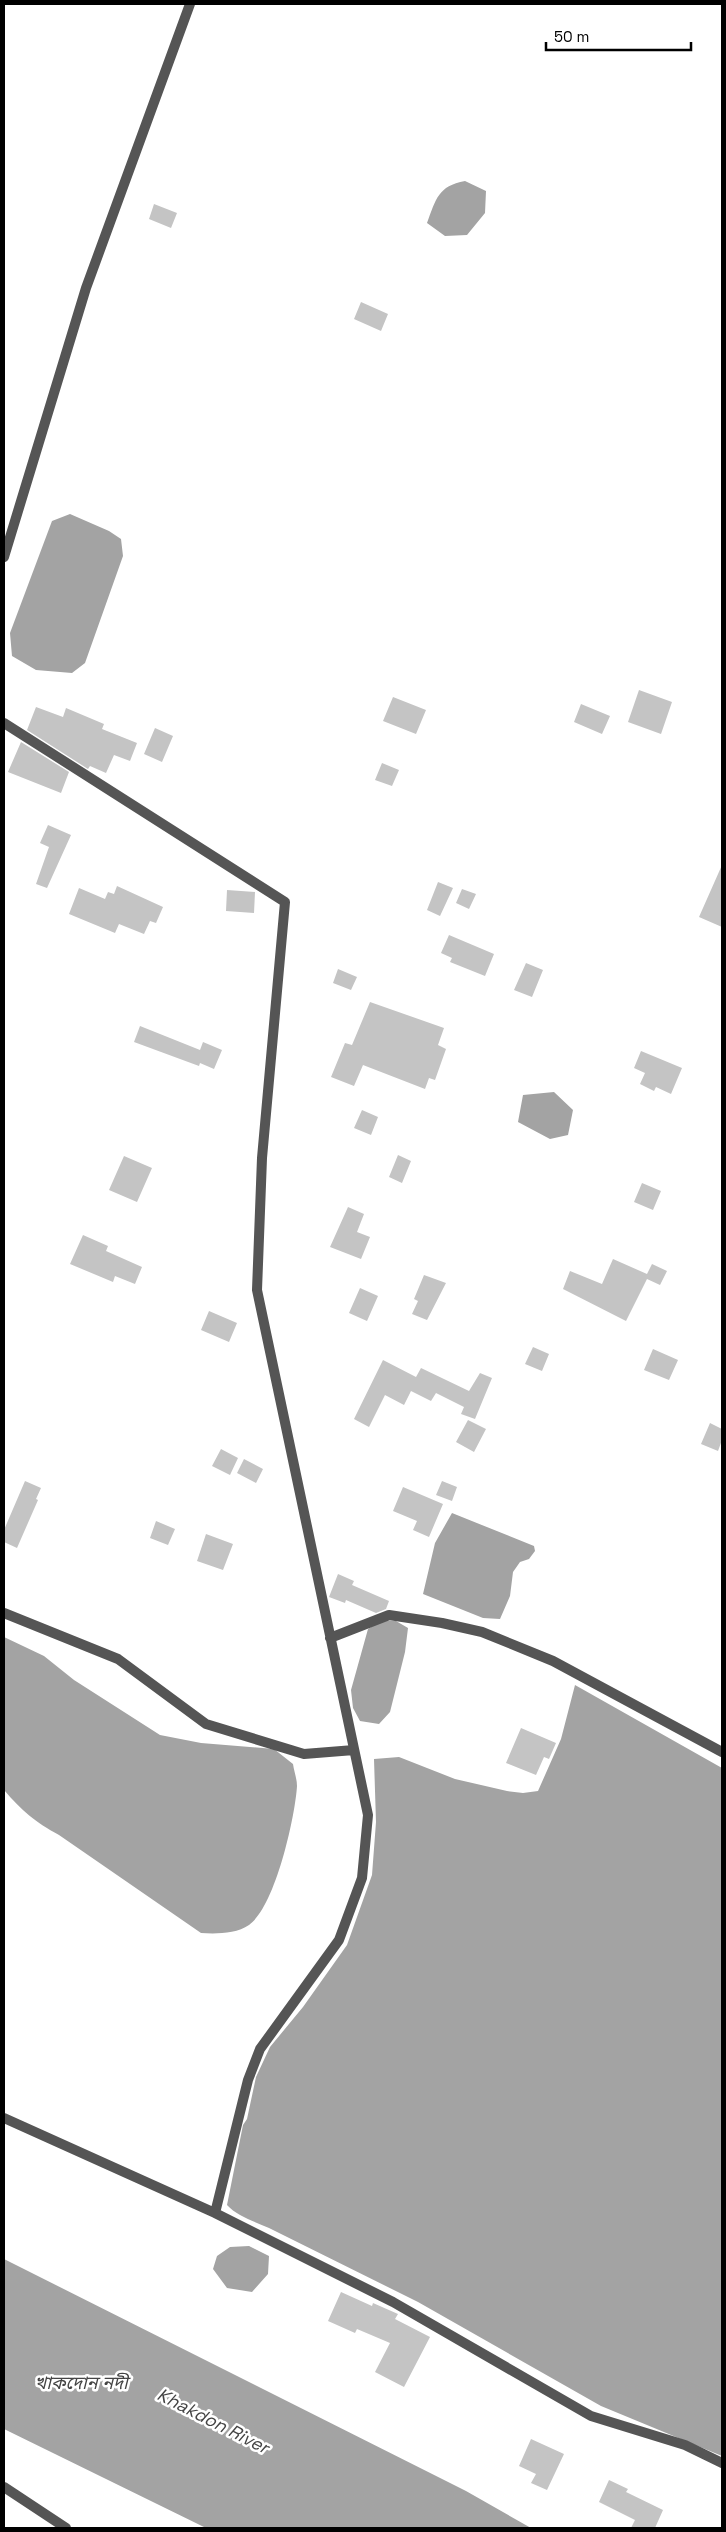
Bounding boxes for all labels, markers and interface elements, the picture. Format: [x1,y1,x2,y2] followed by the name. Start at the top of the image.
[546,20,691,52] scale bar
[554,27,589,46] text: 50 m
[34,2371,131,2394] water label: খাকদোন নদী
[153,2383,275,2460] water label: Khakdon River

